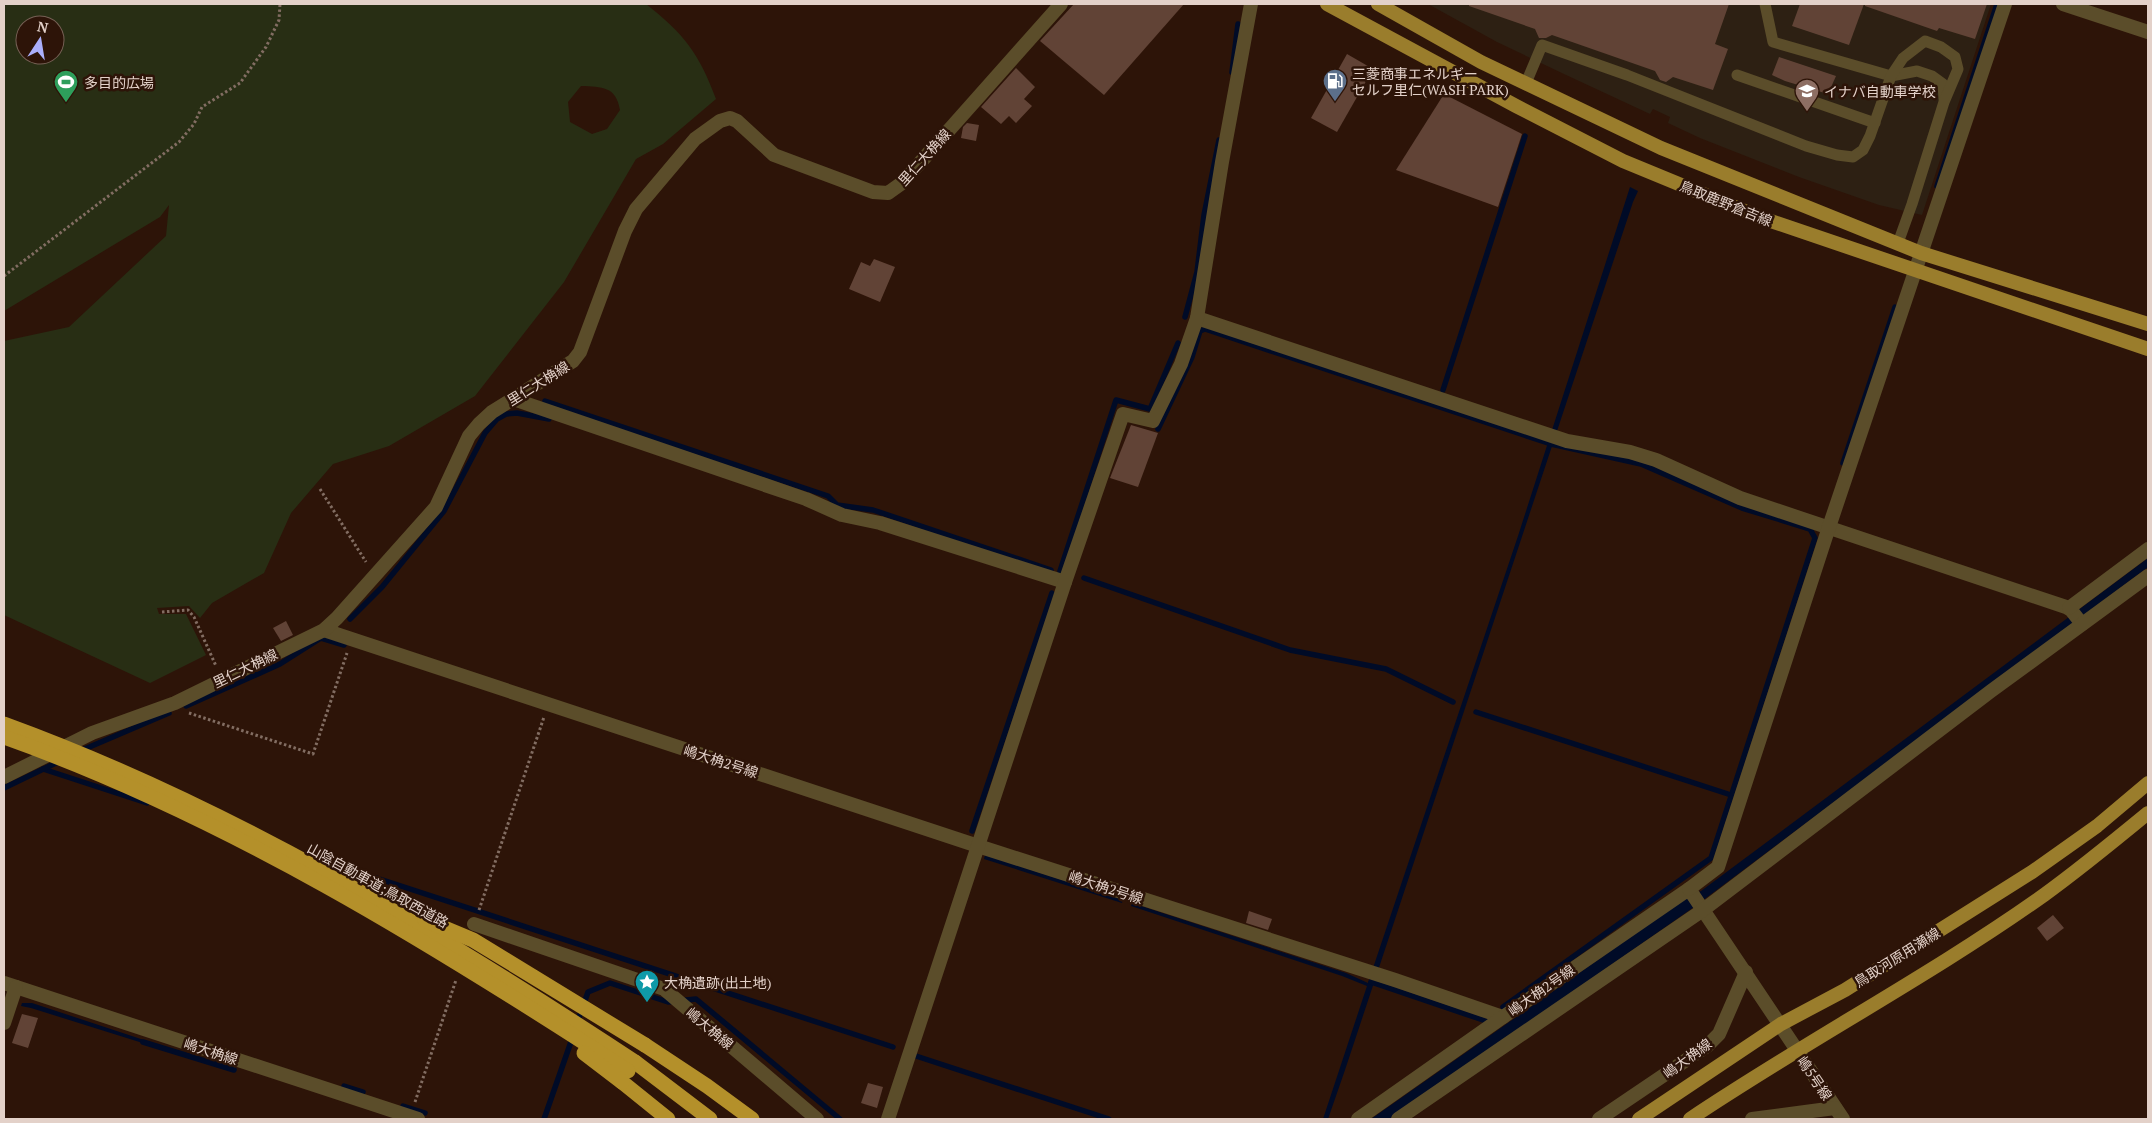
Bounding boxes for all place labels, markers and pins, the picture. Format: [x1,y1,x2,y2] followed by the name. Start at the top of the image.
[1352,64,1509,99] place label: 三菱商事エネルギー セルフ里仁(WASH PARK)
[1322,68,1348,102] fuel station icon: 三菱商事エネルギー セルフ里仁(WASH PARK)
[53,69,79,103] sports icon: 多目的広場
[84,73,154,92] place label: 多目的広場
[1794,78,1820,112] school or university icon: イナバ自動車学校
[1824,82,1936,101] place label: イナバ自動車学校
[634,969,660,1003] place icon: 大桷遺跡(出土地)
[664,973,772,992] place label: 大桷遺跡(出土地)

